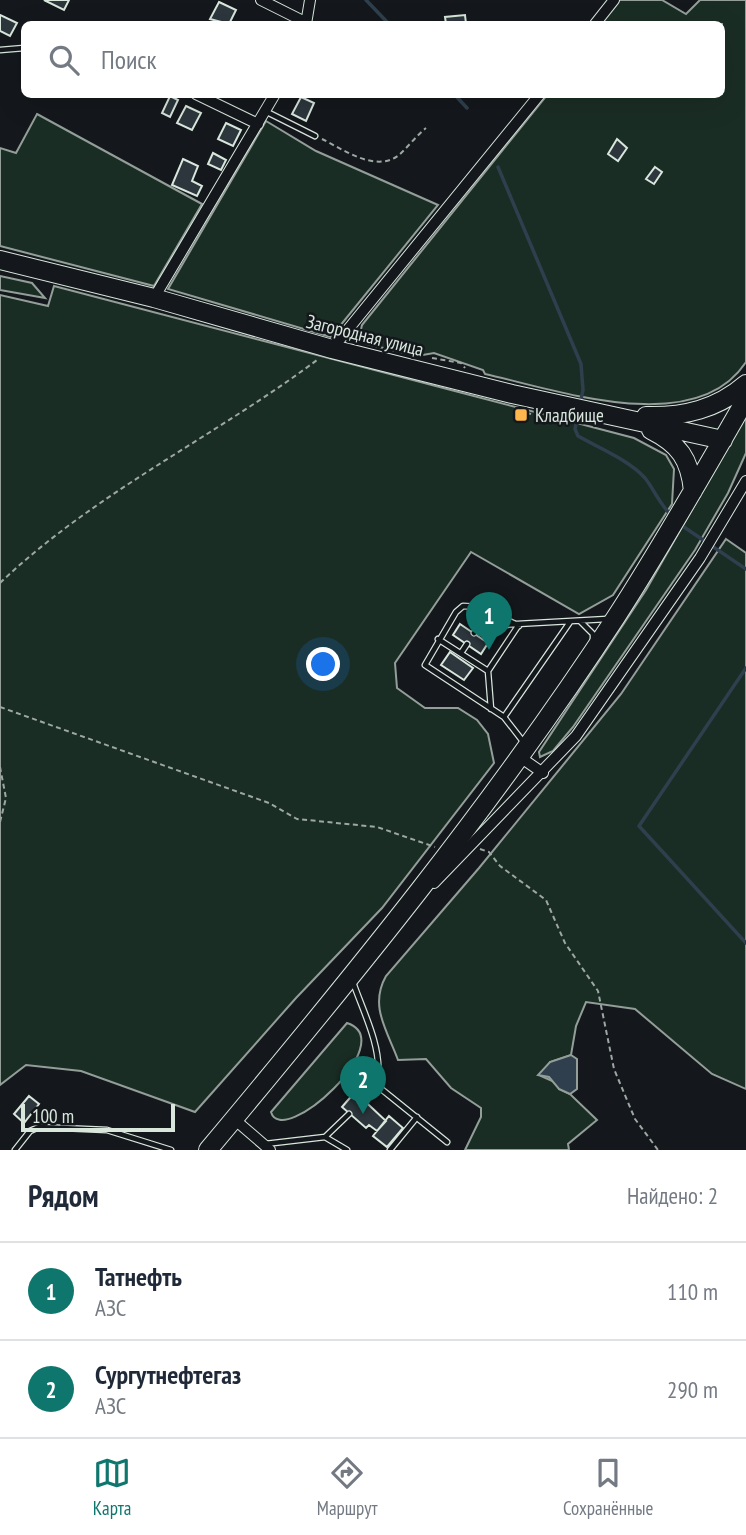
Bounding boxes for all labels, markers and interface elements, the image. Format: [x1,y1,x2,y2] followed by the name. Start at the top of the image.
[21,21,725,98] search box
[45,41,83,79] icon: search
[101,43,157,76] text: Поиск
[304,309,426,361] street label: Загородная улица
[535,403,604,427] place label: Кладбище
[513,407,529,423] marker: Кладбище
[466,592,512,650] pin: 1
[306,647,340,681] your location
[340,1056,386,1114] pin: 2
[21,1101,175,1133] scale bar
[32,1104,74,1128] text: 100 m
[28,1176,99,1215] text: Рядом
[627,1181,718,1210] text: Найдено: 2
[95,1260,182,1293] text: Татнефть
[46,1277,57,1306] text: 1
[667,1277,718,1306] text: 110 m
[95,1293,126,1322] text: АЗС
[95,1358,241,1391] text: Сургутнефтегаз
[46,1375,57,1404] text: 2
[667,1375,718,1404] text: 290 m
[95,1391,126,1420] text: АЗС
[93,1454,131,1520] tab: Карта
[317,1454,377,1520] tab: Маршрут
[563,1454,653,1520] tab: Сохранённые

